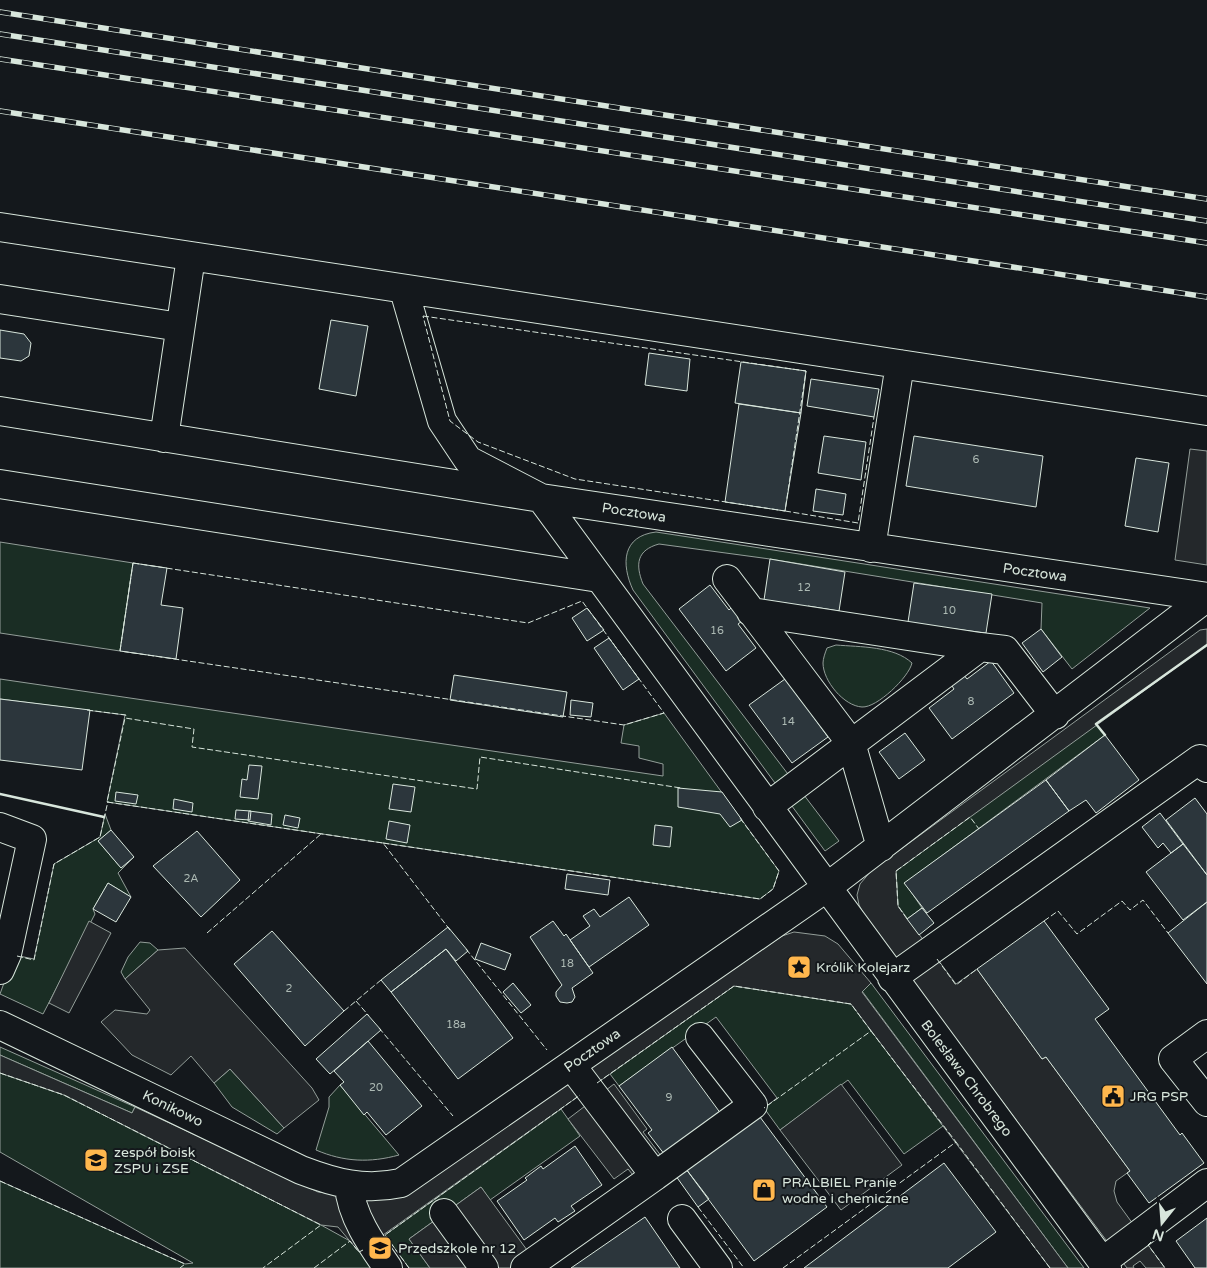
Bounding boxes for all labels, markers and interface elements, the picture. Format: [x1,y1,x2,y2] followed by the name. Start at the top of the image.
[973,453,980,466] house number: 6
[601,499,667,526] street label: Pocztowa
[1002,560,1068,585] street label: Pocztowa
[797,581,811,594] house number: 12
[942,604,956,617] house number: 10
[710,624,724,637] house number: 16
[968,695,975,708] house number: 8
[781,715,795,728] house number: 14
[183,872,199,885] house number: 2A
[786,954,812,980] place icon: Królik Kolejarz
[560,957,574,970] house number: 18
[816,959,910,976] place label: Królik Kolejarz
[286,982,293,995] house number: 2
[917,1017,1016,1140] street label: Bolesława Chrobrego
[446,1018,466,1031] house number: 18a
[561,1025,624,1076] street label: Pocztowa
[369,1081,383,1094] house number: 20
[1100,1083,1126,1109] public building icon: JRG PSP
[140,1086,206,1130] street label: Konikowo
[1130,1088,1188,1105] place label: JRG PSP
[666,1091,673,1104] house number: 9
[114,1144,196,1177] place label: zespół boisk ZSPU i ZSE
[83,1147,109,1173] school or university icon: zespół boisk ZSPU i ZSE
[782,1174,909,1207] place label: PRALBIEL Pranie wodne i chemiczne
[751,1177,777,1203] shop icon: PRALBIEL Pranie wodne i chemiczne
[1137,1198,1187,1248] north arrow
[1150,1225,1166,1245] text: N
[367,1235,393,1261] school or university icon: Przedszkole nr 12
[398,1240,516,1257] place label: Przedszkole nr 12

